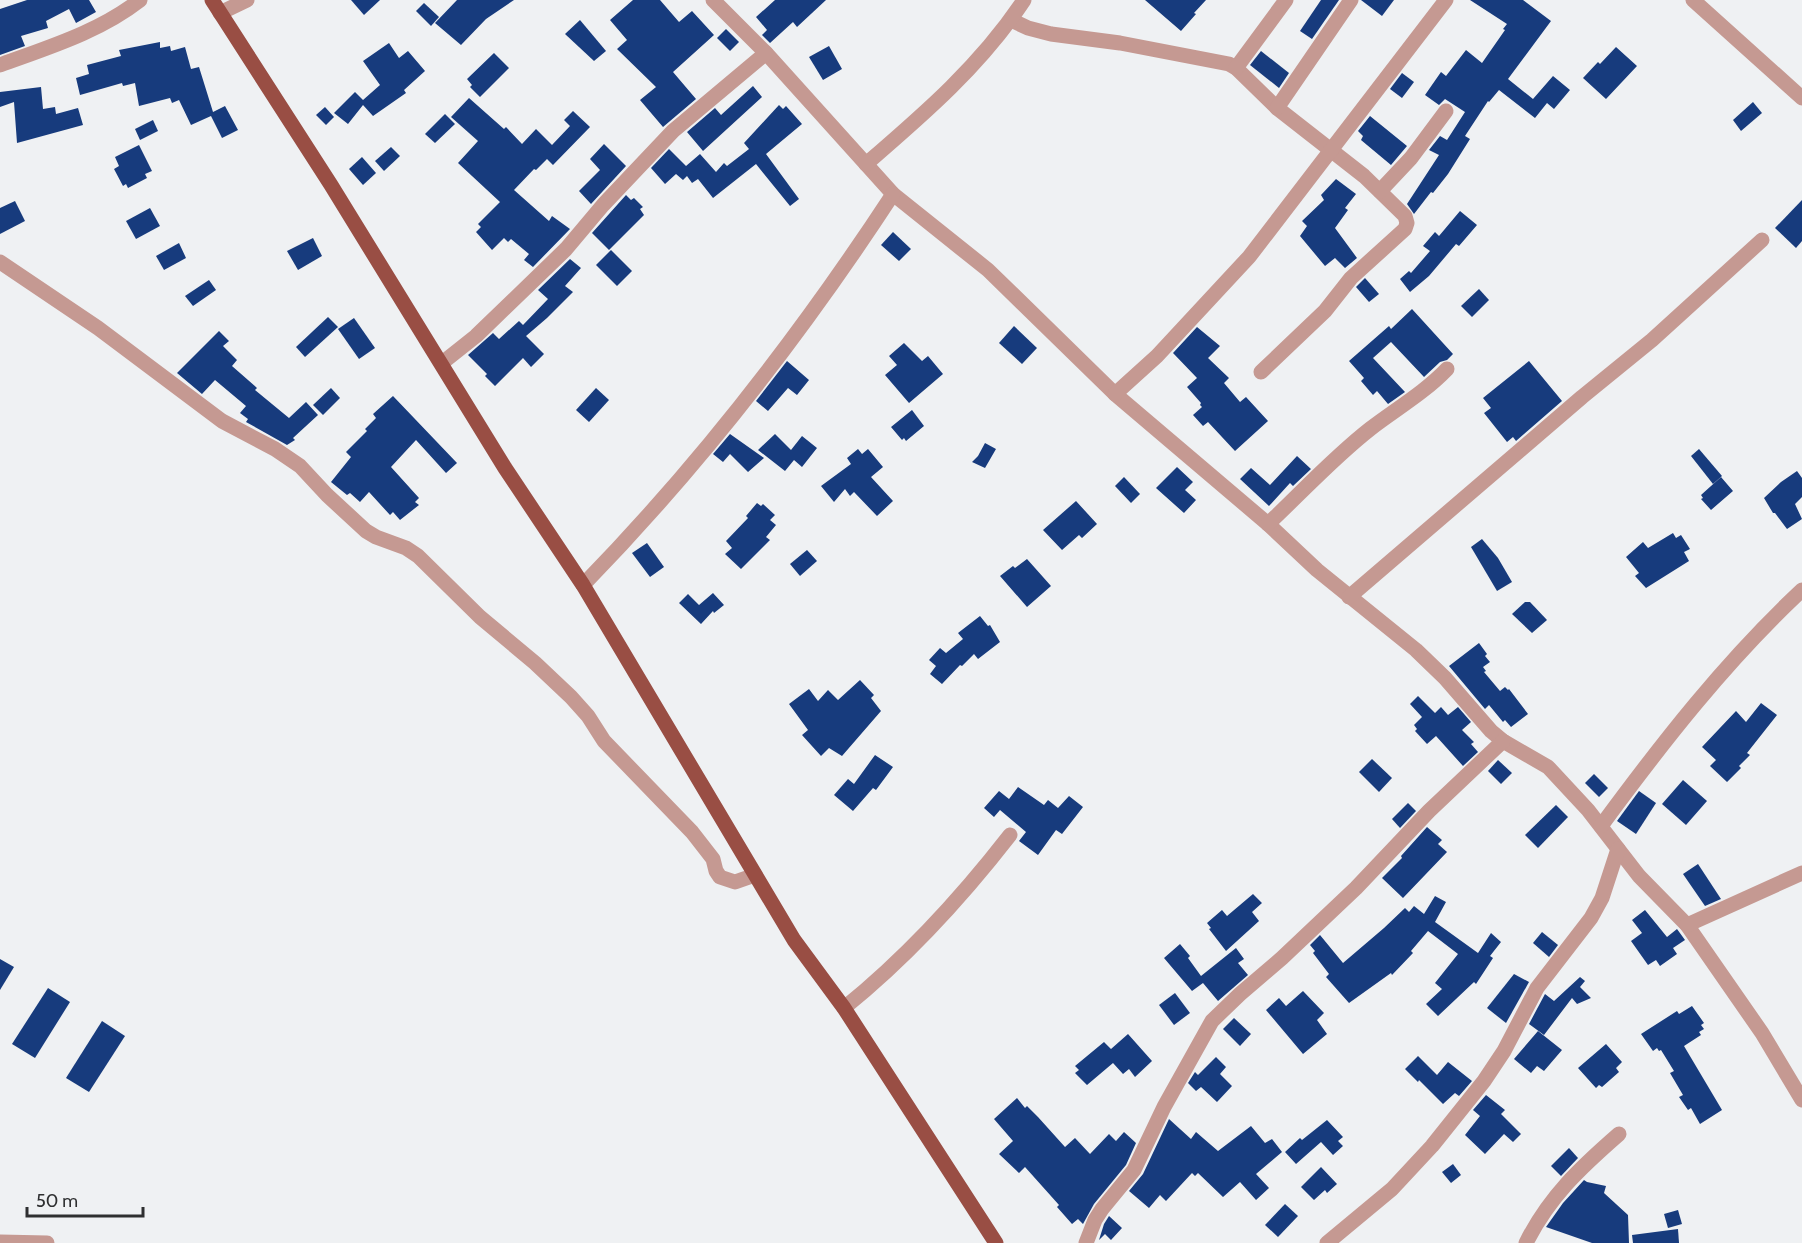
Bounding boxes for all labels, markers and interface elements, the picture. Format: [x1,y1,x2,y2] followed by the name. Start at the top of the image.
[27,1180,142,1218] scale bar
[36,1190,78,1212] text: 50 m

